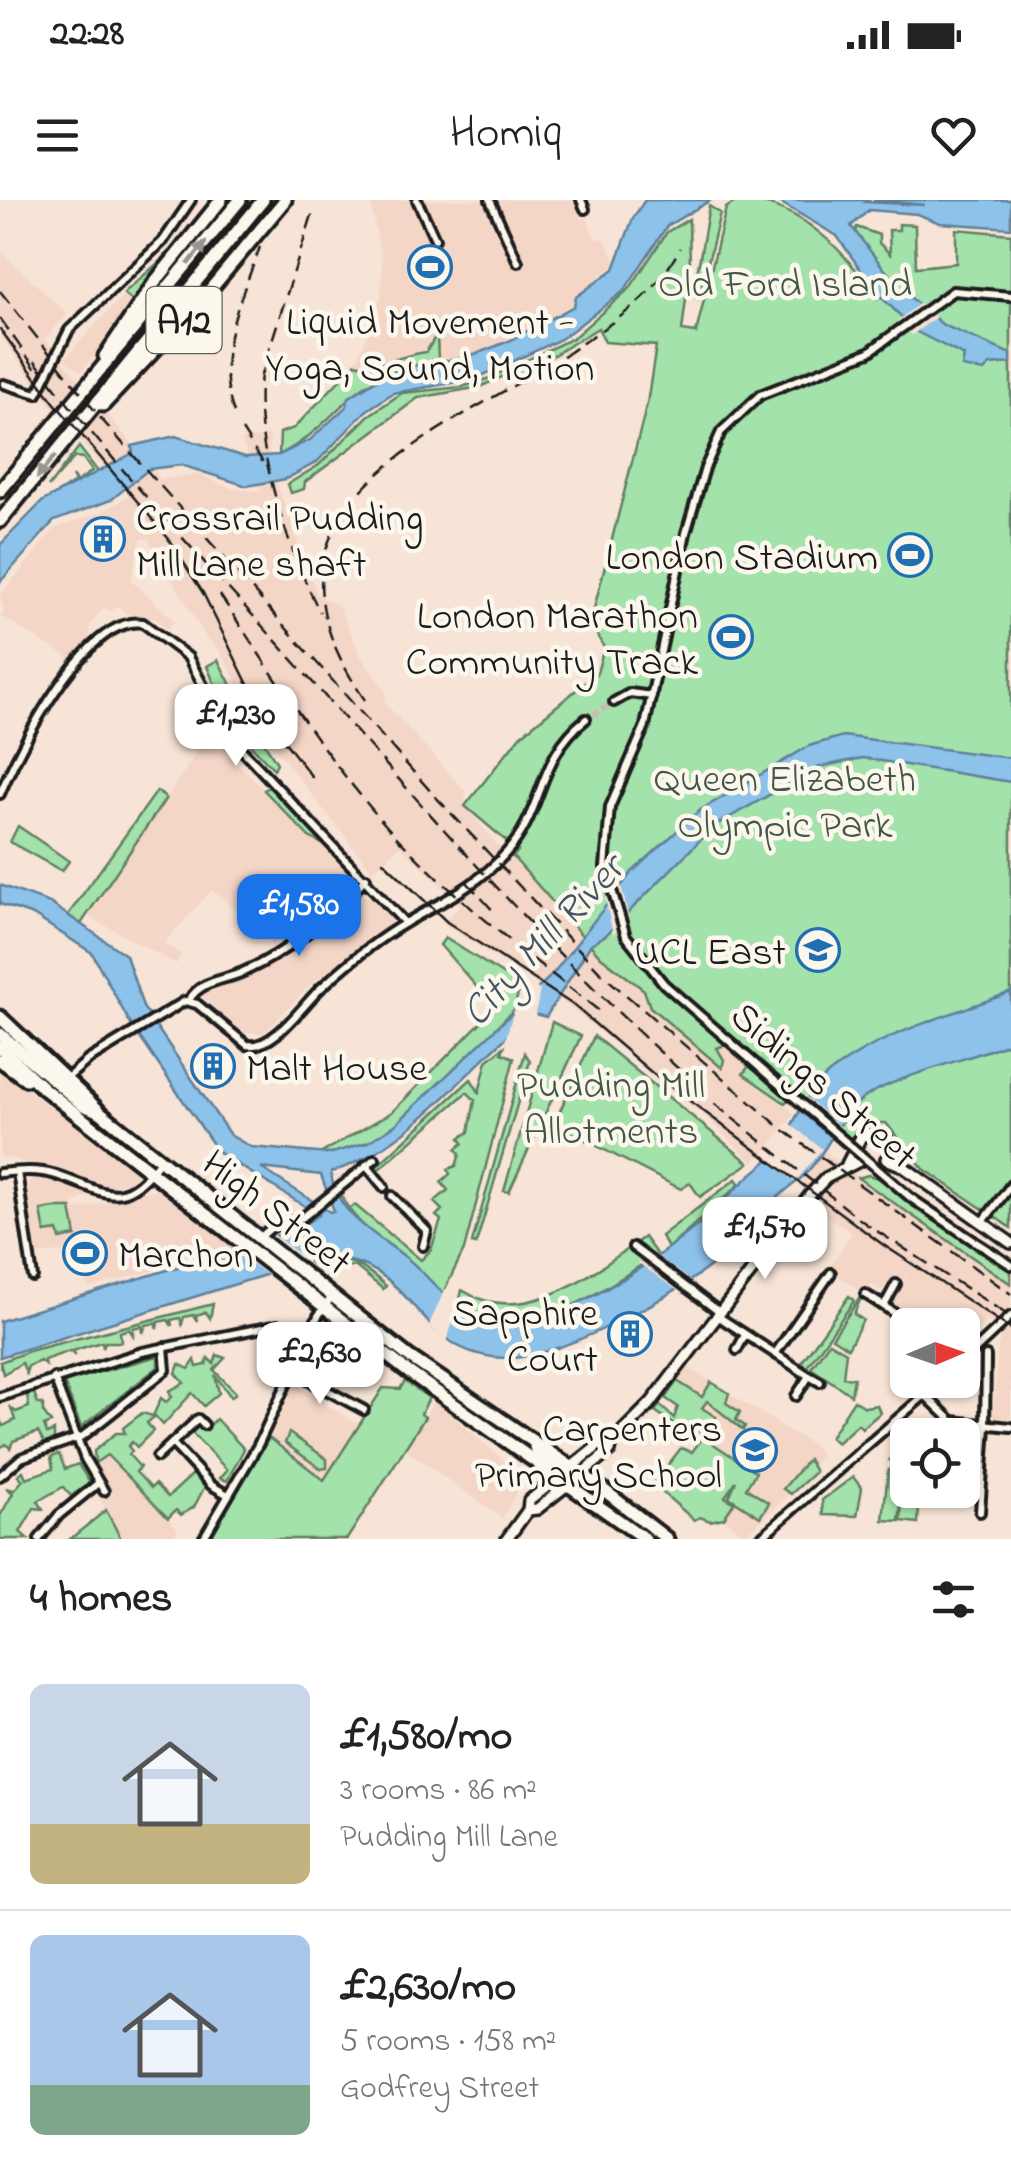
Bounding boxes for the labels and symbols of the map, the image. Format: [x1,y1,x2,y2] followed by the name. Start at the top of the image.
[186,240,207,265] one-way arrow
[407,244,453,290] sports icon: Liquid Movement - Yoga, Sound, Motion
[658,257,912,316] park label: Old Ford Island
[146,287,222,353] road number: A12
[266,295,595,400] place label: Liquid Movement - Yoga, Sound, Motion
[36,455,57,480] one-way arrow
[136,491,423,596] place label: Crossrail Pudding Mill Lane shaft
[80,516,126,562] building icon: Crossrail Pudding Mill Lane shaft
[605,530,878,589] place label: London Stadium
[887,532,933,578] sports icon: London Stadium
[406,589,698,694] place label: London Marathon Community Track
[708,614,754,660] sports icon: London Marathon Community Track
[155,684,317,769] pin: £1,230
[654,752,916,857] park label: Queen Elizabeth Olympic Park
[448,839,644,1042] water label: City Mill River
[218,874,380,959] pin: £1,580
[634,925,786,984] place label: UCL East
[795,927,841,973] school or university icon: UCL East
[715,989,929,1186] street label: Sidings Street
[246,1041,427,1100] place label: Malt House
[190,1043,236,1089] building icon: Malt House
[517,1058,705,1163] park label: Pudding Mill Allotments
[187,1137,363,1292] street label: High Street
[684,1197,846,1282] pin: £1,570
[118,1228,254,1287] place label: Marchon
[62,1230,108,1276] sports icon: Marchon
[452,1286,598,1391] place label: Sapphire Court
[890,1308,980,1398] north arrow
[607,1311,653,1357] building icon: Sapphire Court
[239,1322,401,1407] pin: £2,630
[475,1402,722,1507] place label: Carpenters Primary School
[732,1427,778,1473] school or university icon: Carpenters Primary School

